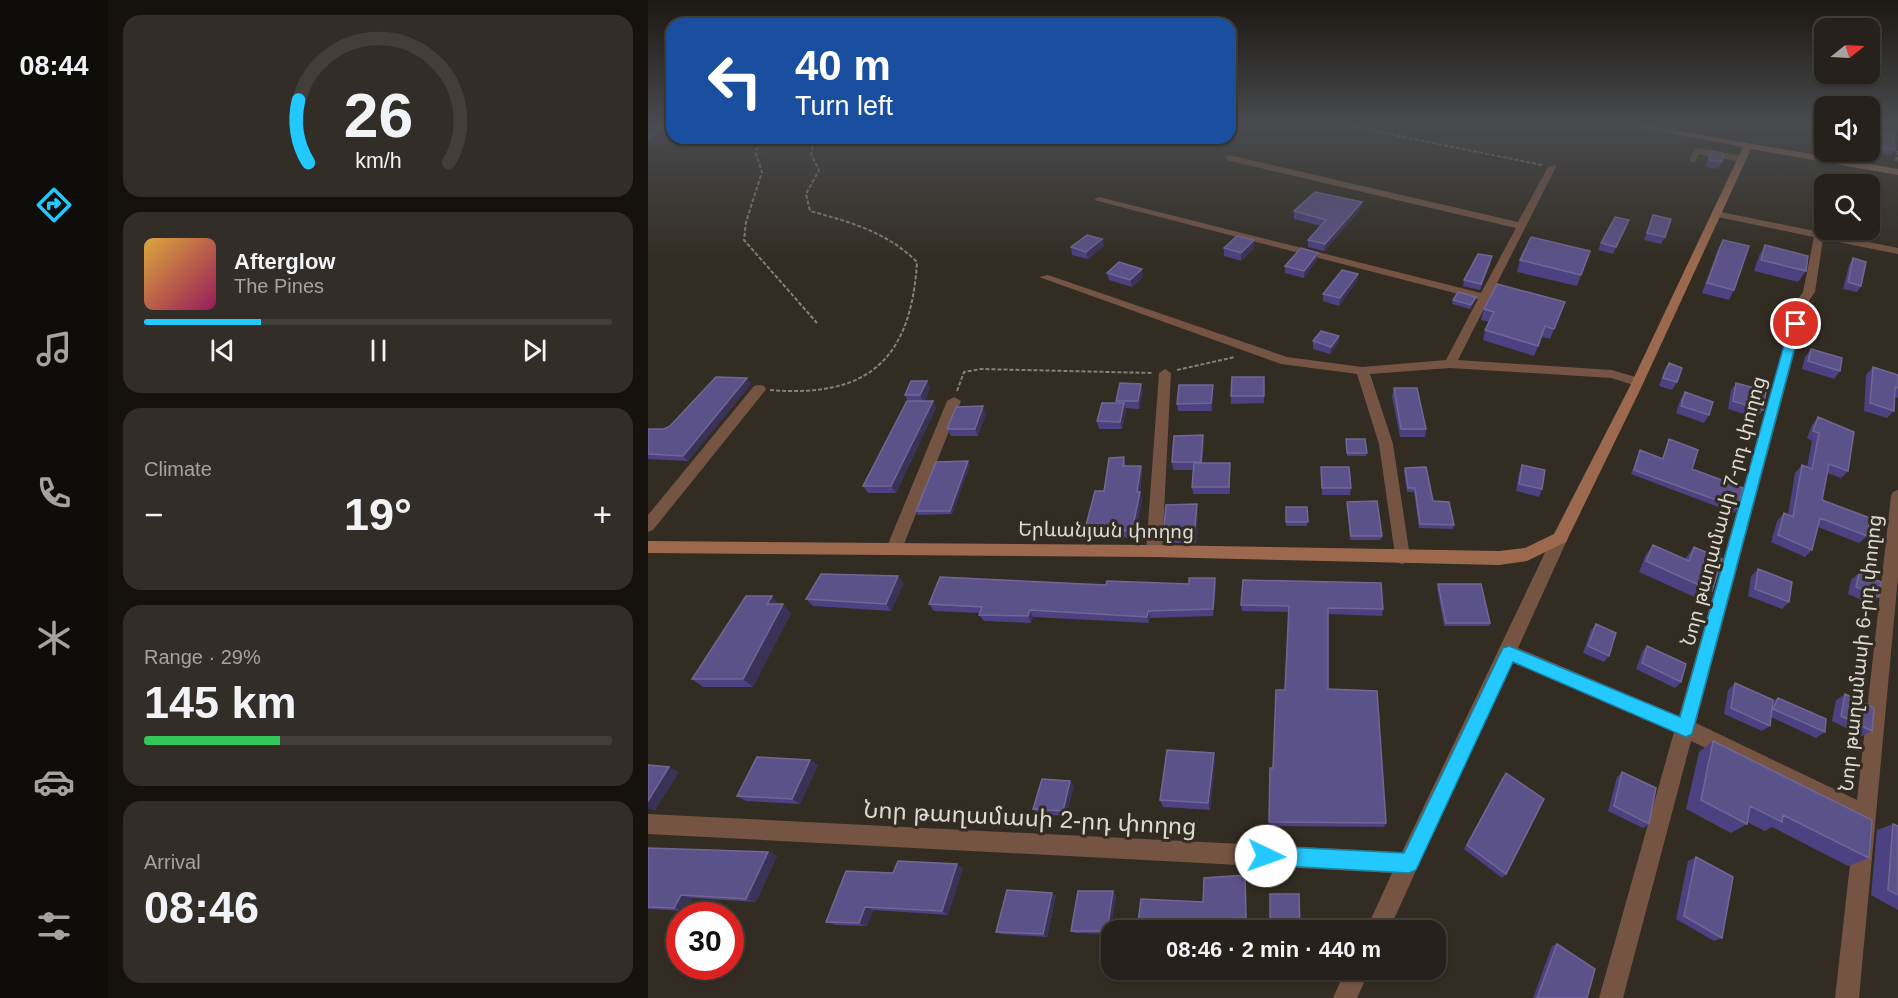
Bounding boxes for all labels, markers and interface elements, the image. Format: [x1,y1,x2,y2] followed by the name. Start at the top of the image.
[1814,18,1880,84] north arrow
[1814,18,1880,240] map controls
[696,42,774,120] icon: left
[795,42,891,89] text: 40 m
[19,51,89,81] text: 08:44
[343,81,413,150] text: 26
[795,91,893,121] text: Turn left
[1814,96,1880,162] button: sound
[355,149,401,173] text: km/h
[1814,174,1880,240] button: search
[33,184,75,226] icon: directions
[234,249,335,274] text: Afterglow
[234,275,324,297] text: The Pines
[1770,298,1821,349] pin
[1779,307,1812,340] icon: arrive
[33,328,75,370] icon: music
[206,334,239,367] icon: previous
[362,334,395,367] icon: pause
[518,334,551,367] icon: next
[1676,374,1771,648] street label: Նոր թաղամասի 7-րդ փողոց
[144,458,212,480] text: Climate
[33,472,75,514] icon: phone
[344,489,412,540] text: 19°
[144,496,163,533] text: −
[593,496,612,533] text: +
[1835,514,1886,793] street label: Նոր թաղամասի 6-րդ փողոց
[1018,517,1194,544] street label: Երևանյան փողոց
[33,617,75,659] icon: climate
[144,646,261,668] text: Range · 29%
[144,677,297,728] text: 145 km
[33,761,75,803] icon: car
[863,795,1197,841] street label: Նոր թաղամասի 2-րդ փողոց
[1234,824,1298,888] position arrow
[144,851,201,873] text: Arrival
[144,882,259,933] text: 08:46
[666,902,744,980] speed limit sign: 30
[33,905,75,947] icon: filters
[1166,937,1381,962] text: 08:46 · 2 min · 440 m

